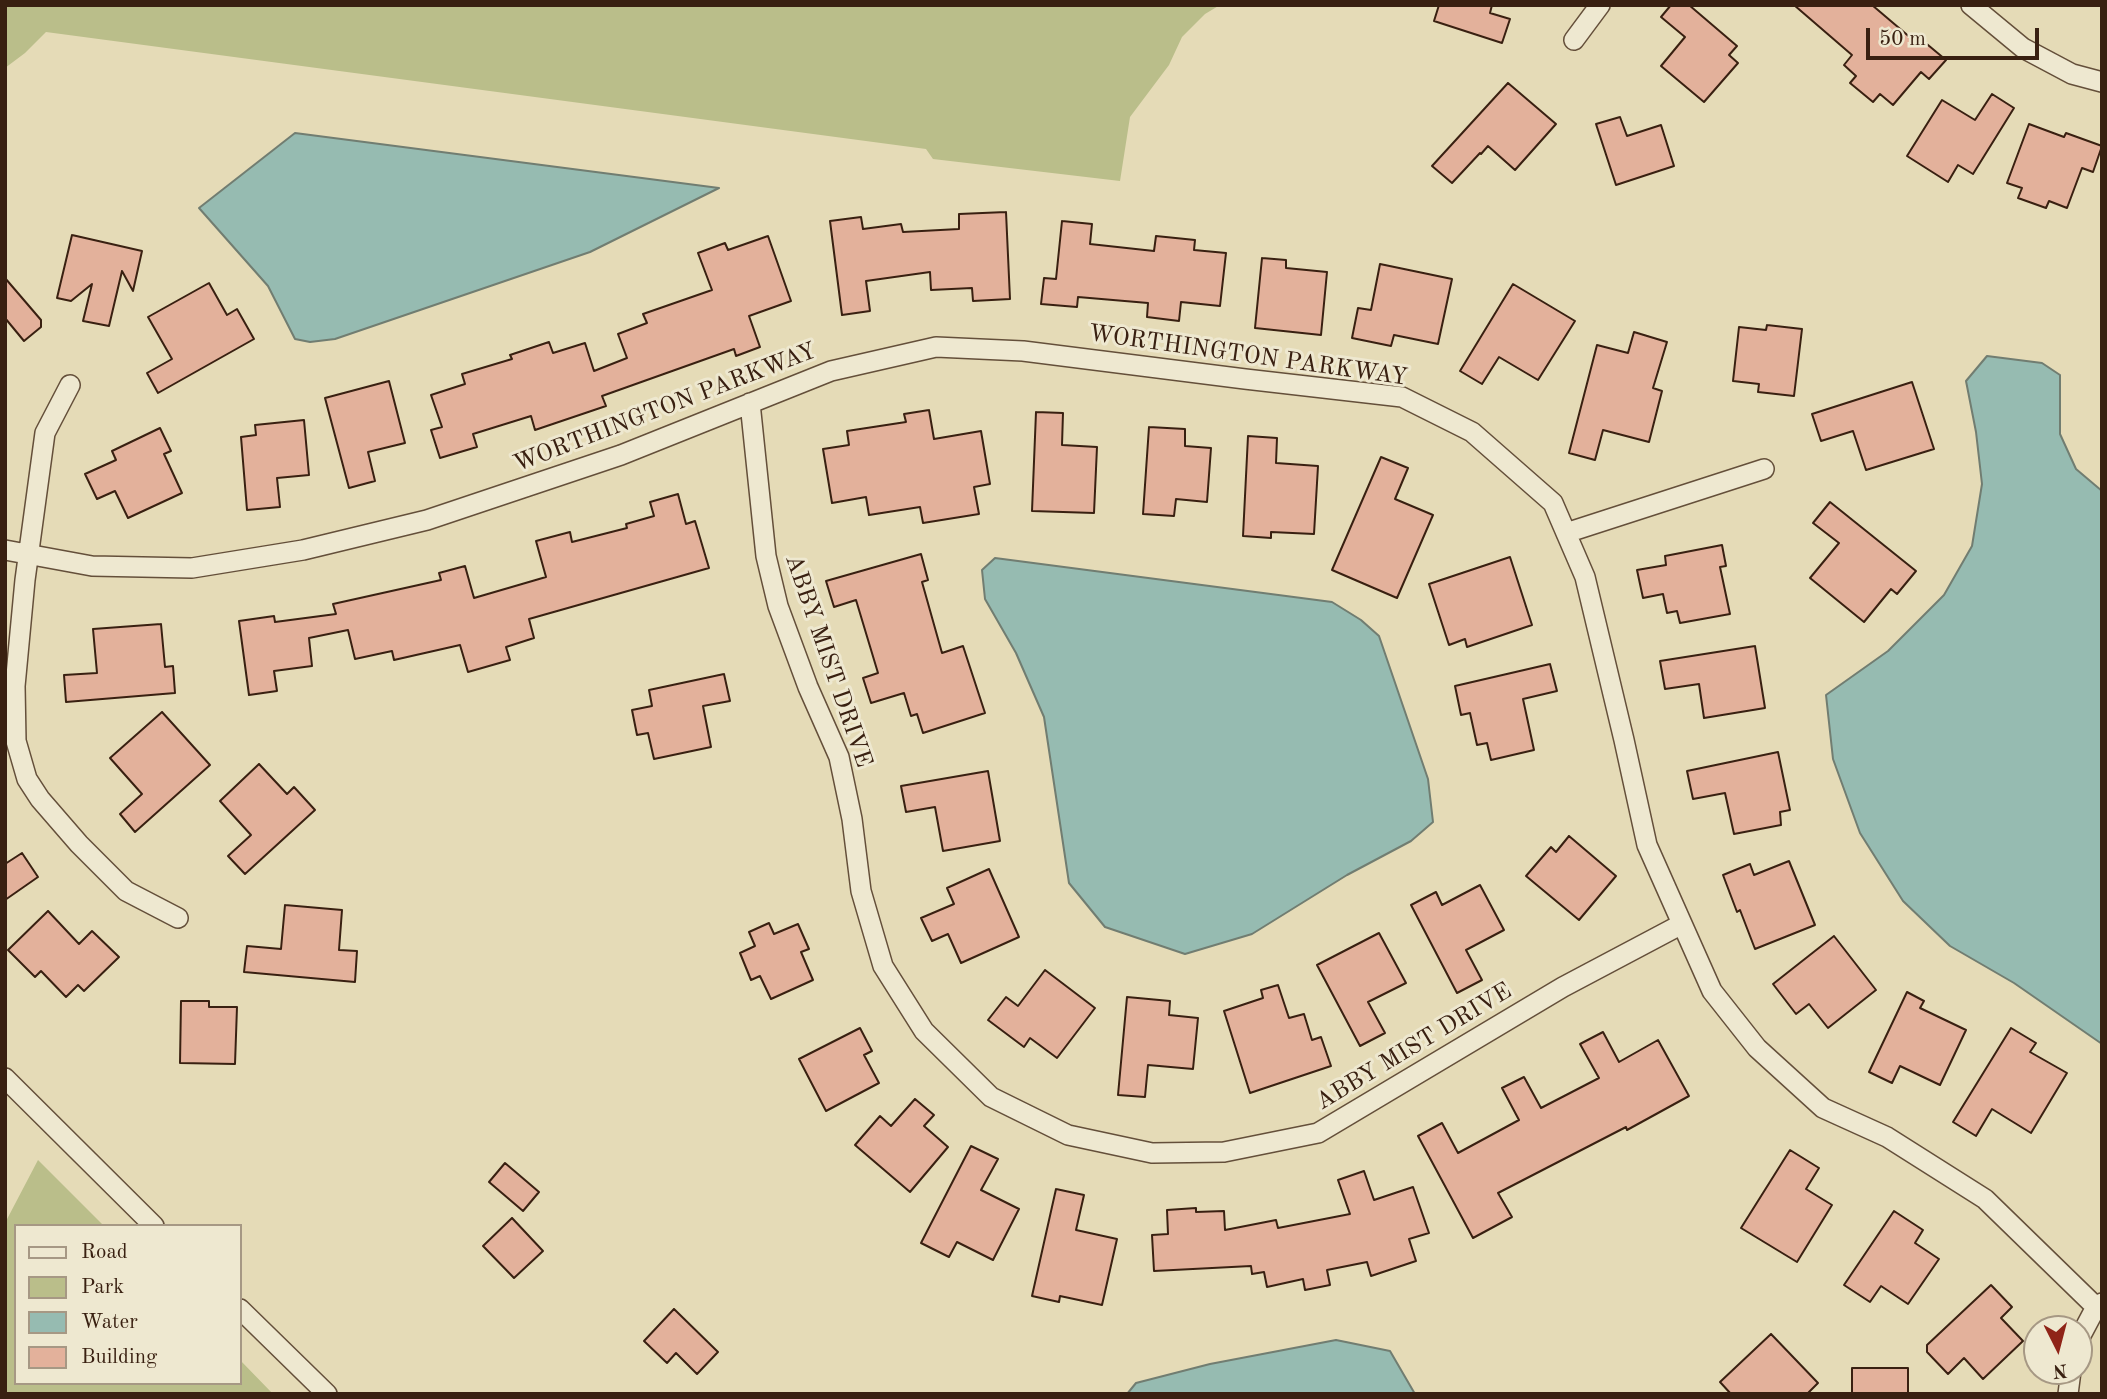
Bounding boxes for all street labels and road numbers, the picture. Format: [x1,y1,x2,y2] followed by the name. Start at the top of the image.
[1087,319,1409,393] street label: WORTHINGTON PARKWAY
[510,337,820,479] street label: WORTHINGTON PARKWAY
[778,551,878,771] street label: ABBY MIST DRIVE
[1311,977,1517,1117] street label: ABBY MIST DRIVE

